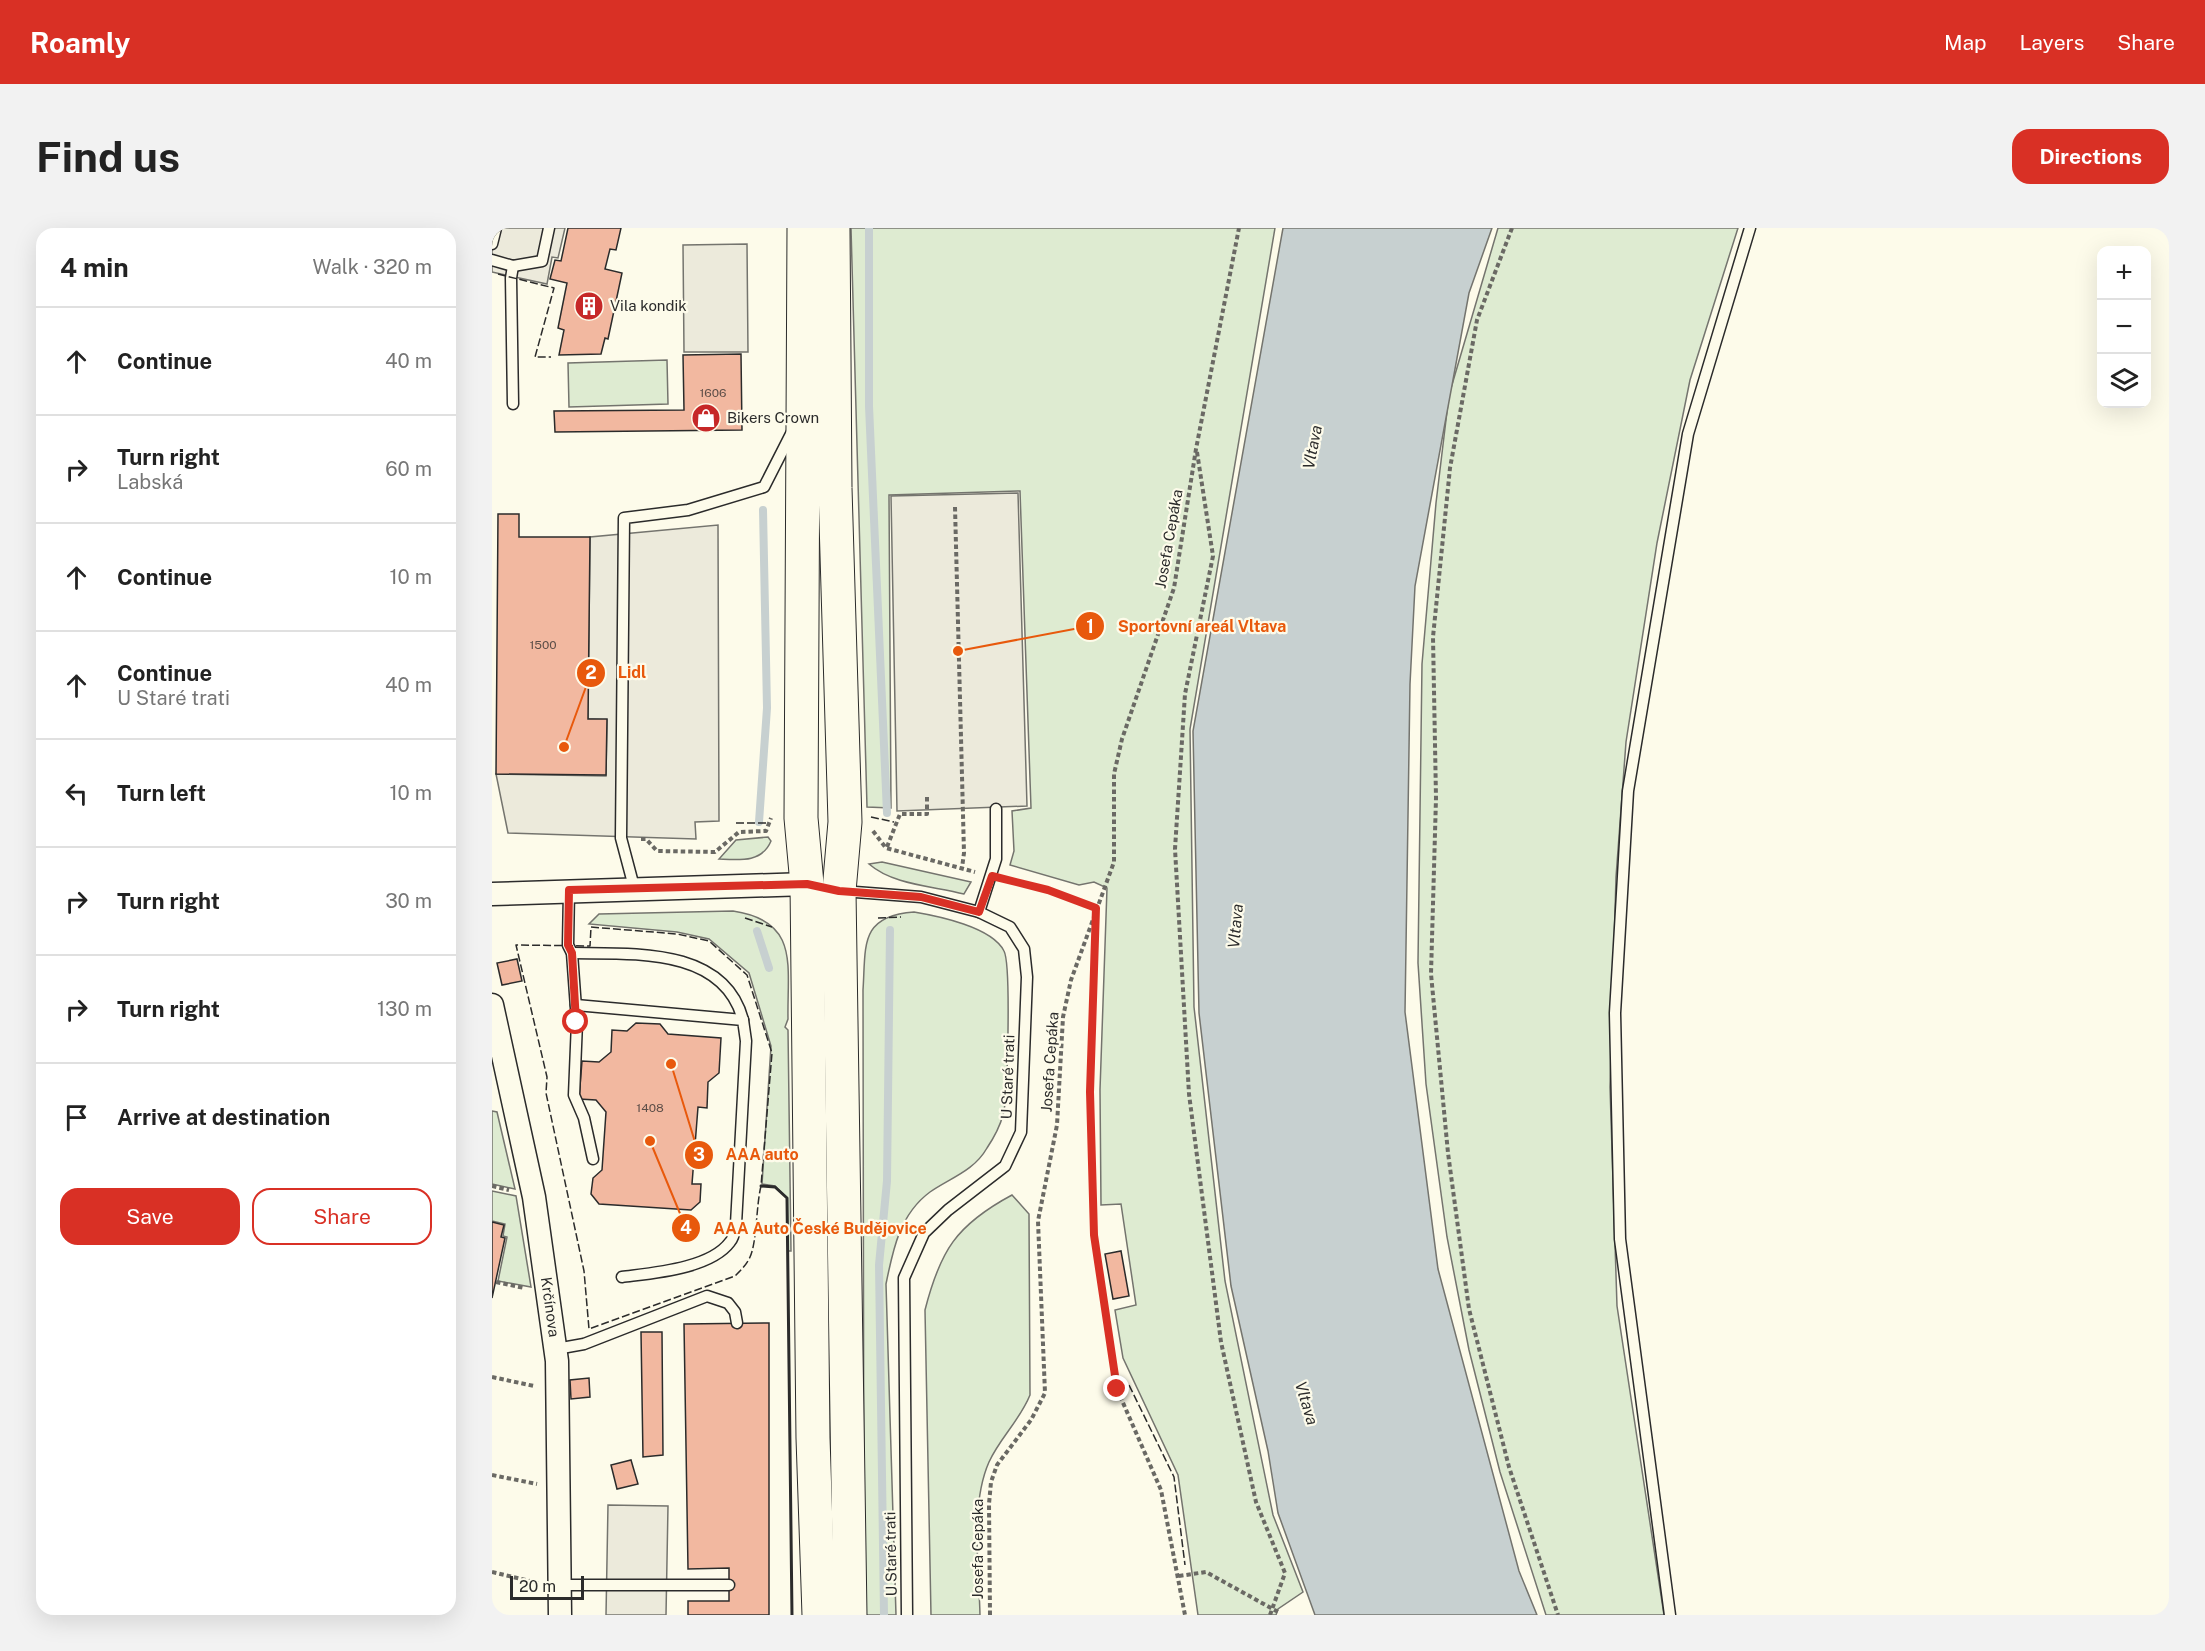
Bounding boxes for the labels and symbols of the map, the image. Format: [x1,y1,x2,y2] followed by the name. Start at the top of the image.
[573,290,605,322] building icon: Vila kondik
[610,297,687,314] place label: Vila kondik
[699,386,727,400] house number: 1606
[690,402,722,434] shop icon: Bikers Crown
[727,409,819,426] place label: Bikers Crown
[1299,423,1326,471] water label: Vltava
[1151,488,1186,590] street label: Josefa Cepáka
[1075,609,1298,643] callout: Sportovní areál Vltava
[1086,616,1094,637] text: 1
[1118,617,1286,636] text: Sportovní areál Vltava
[529,638,557,652] house number: 1500
[576,656,658,690] callout: Lidl
[585,662,597,683] text: 2
[618,663,646,682] text: Lidl
[1224,903,1247,949] water label: Vltava
[562,1008,588,1034] route start
[1038,1011,1061,1113] street label: Josefa Cepáka
[998,1034,1017,1120] street label: U Staré trati
[636,1101,664,1115] house number: 1408
[684,1138,811,1172] callout: AAA auto
[693,1144,705,1165] text: 3
[725,1145,799,1164] text: AAA auto
[671,1211,939,1245] callout: AAA Auto České Budějovice
[680,1217,692,1238] text: 4
[713,1218,927,1238] text: AAA Auto České Budějovice
[538,1276,563,1338] street label: Krčínova
[1103,1375,1129,1401] route end
[1291,1379,1322,1427] water label: Vltava
[969,1499,986,1599] street label: Josefa Cepáka
[881,1511,900,1597] street label: U Staré trati
[510,1573,584,1600] scale bar

